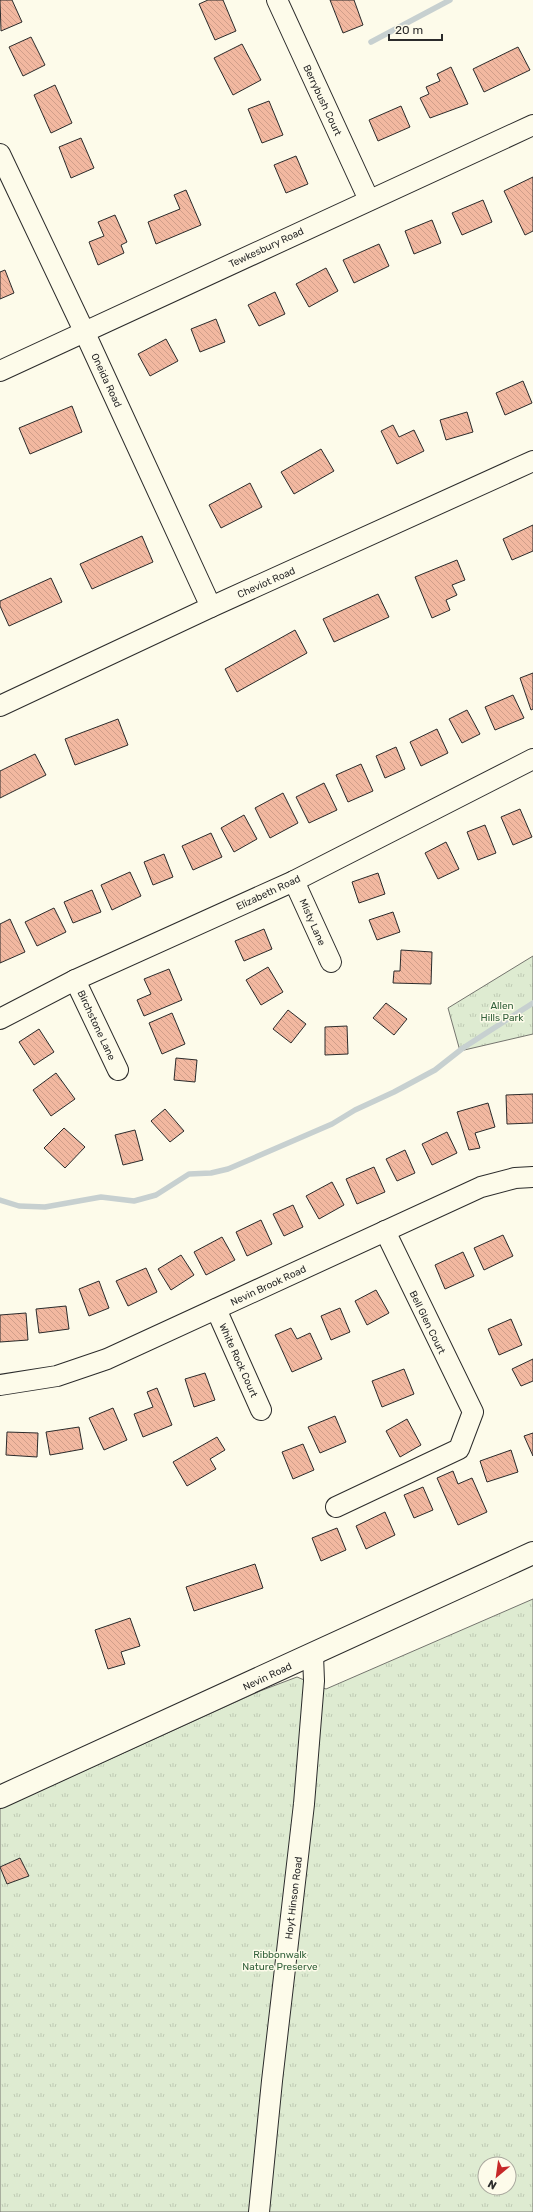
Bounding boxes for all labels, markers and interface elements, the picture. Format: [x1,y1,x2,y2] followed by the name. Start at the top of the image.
[389,16,442,42] scale bar
[395,23,423,37] text: 20 m
[300,63,344,138] street label: Berrybush Court
[227,225,306,270] street label: Tewkesbury Road
[88,351,124,409] street label: Oneida Road
[236,565,297,601] street label: Cheviot Road
[235,873,302,913] street label: Elizabeth Road
[296,897,328,948] street label: Misty Lane
[75,988,118,1063] street label: Birchstone Lane
[481,1000,524,1024] park label: Allen Hills Park
[229,1263,308,1309] street label: Nevin Brook Road
[407,1289,448,1356] street label: Bell Glen Court
[216,1321,260,1399] street label: White Rock Court
[241,1660,294,1693] street label: Nevin Road
[283,1856,305,1940] street label: Hoyt Hinson Road
[242,1949,318,1973] park label: Ribbonwalk Nature Preserve
[477,2156,517,2196] north arrow
[486,2177,499,2192] text: N

